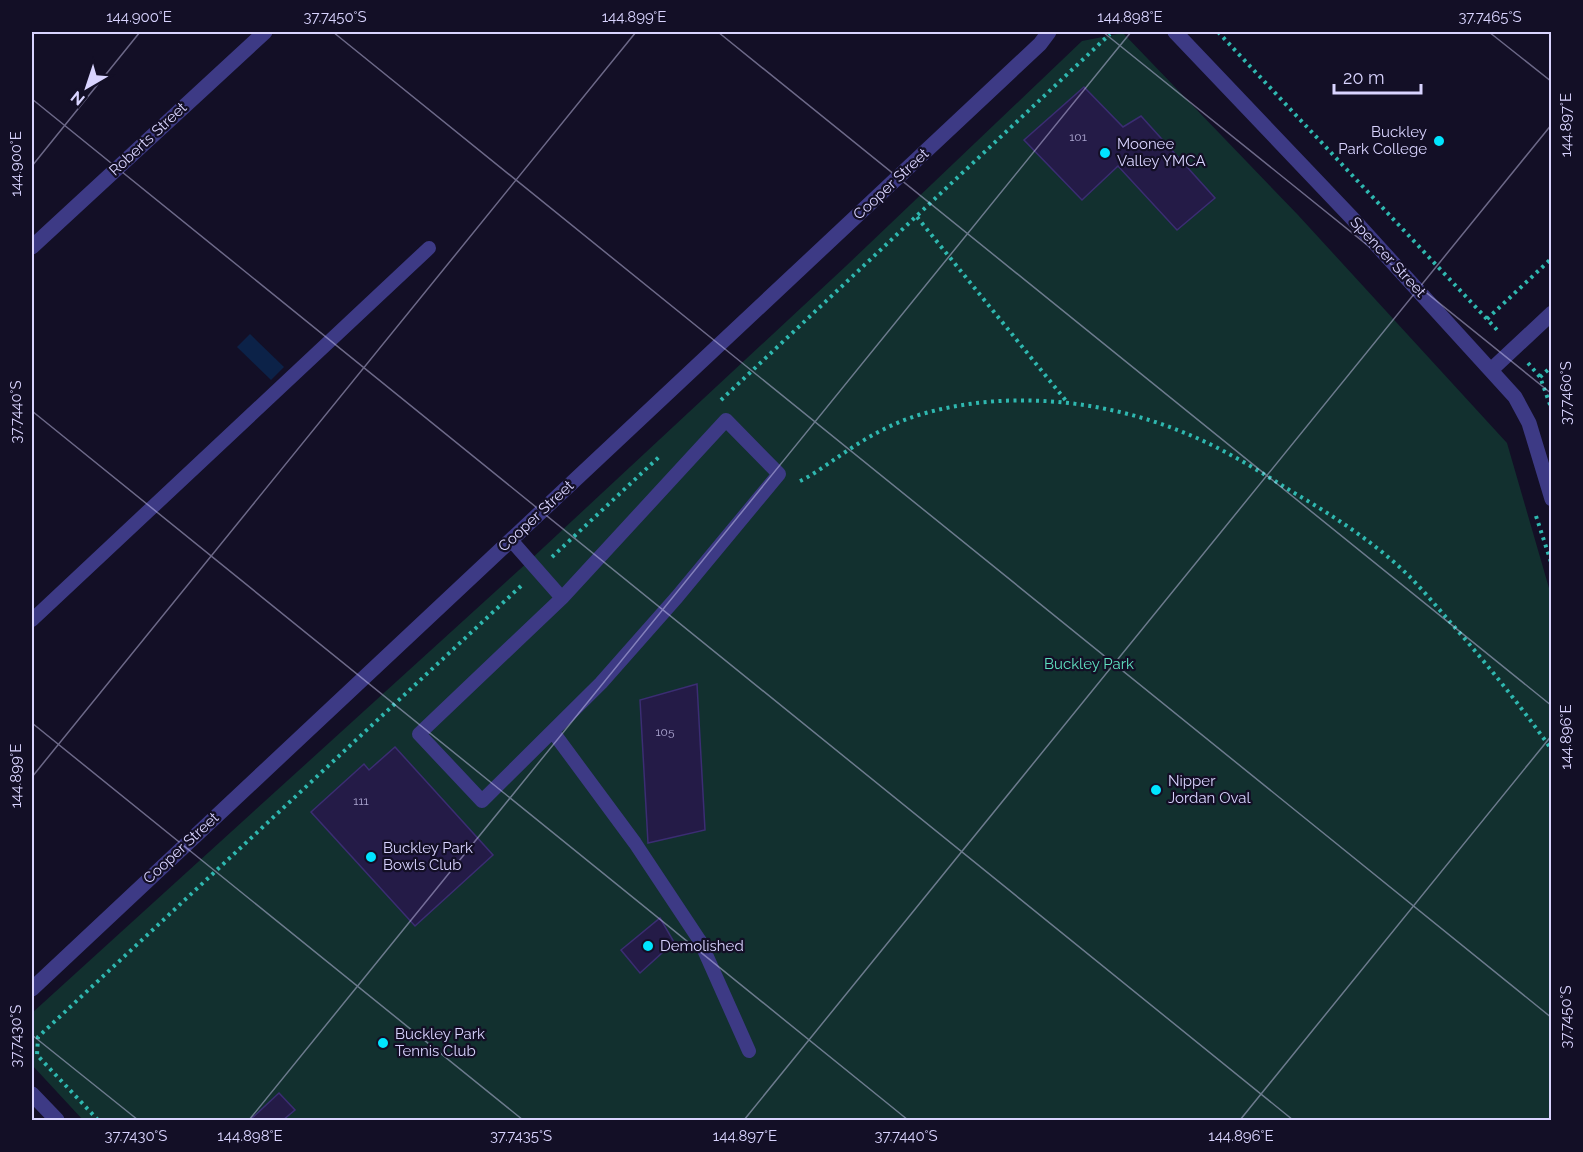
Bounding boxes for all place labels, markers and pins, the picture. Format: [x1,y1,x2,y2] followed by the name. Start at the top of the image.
[1338,123,1427,158] place label: Buckley Park College
[1432,134,1446,148] marker: Buckley Park College
[1117,135,1206,170] place label: Moonee Valley YMCA
[1098,146,1112,160] marker: Moonee Valley YMCA
[1168,772,1251,807] place label: Nipper Jordan Oval
[1149,783,1163,797] marker: Nipper Jordan Oval
[383,839,473,874] place label: Buckley Park Bowls Club
[364,850,378,864] marker: Buckley Park Bowls Club
[660,937,744,955] place label: Demolished
[641,939,655,953] marker: Demolished
[395,1025,485,1060] place label: Buckley Park Tennis Club
[376,1036,390,1050] marker: Buckley Park Tennis Club

